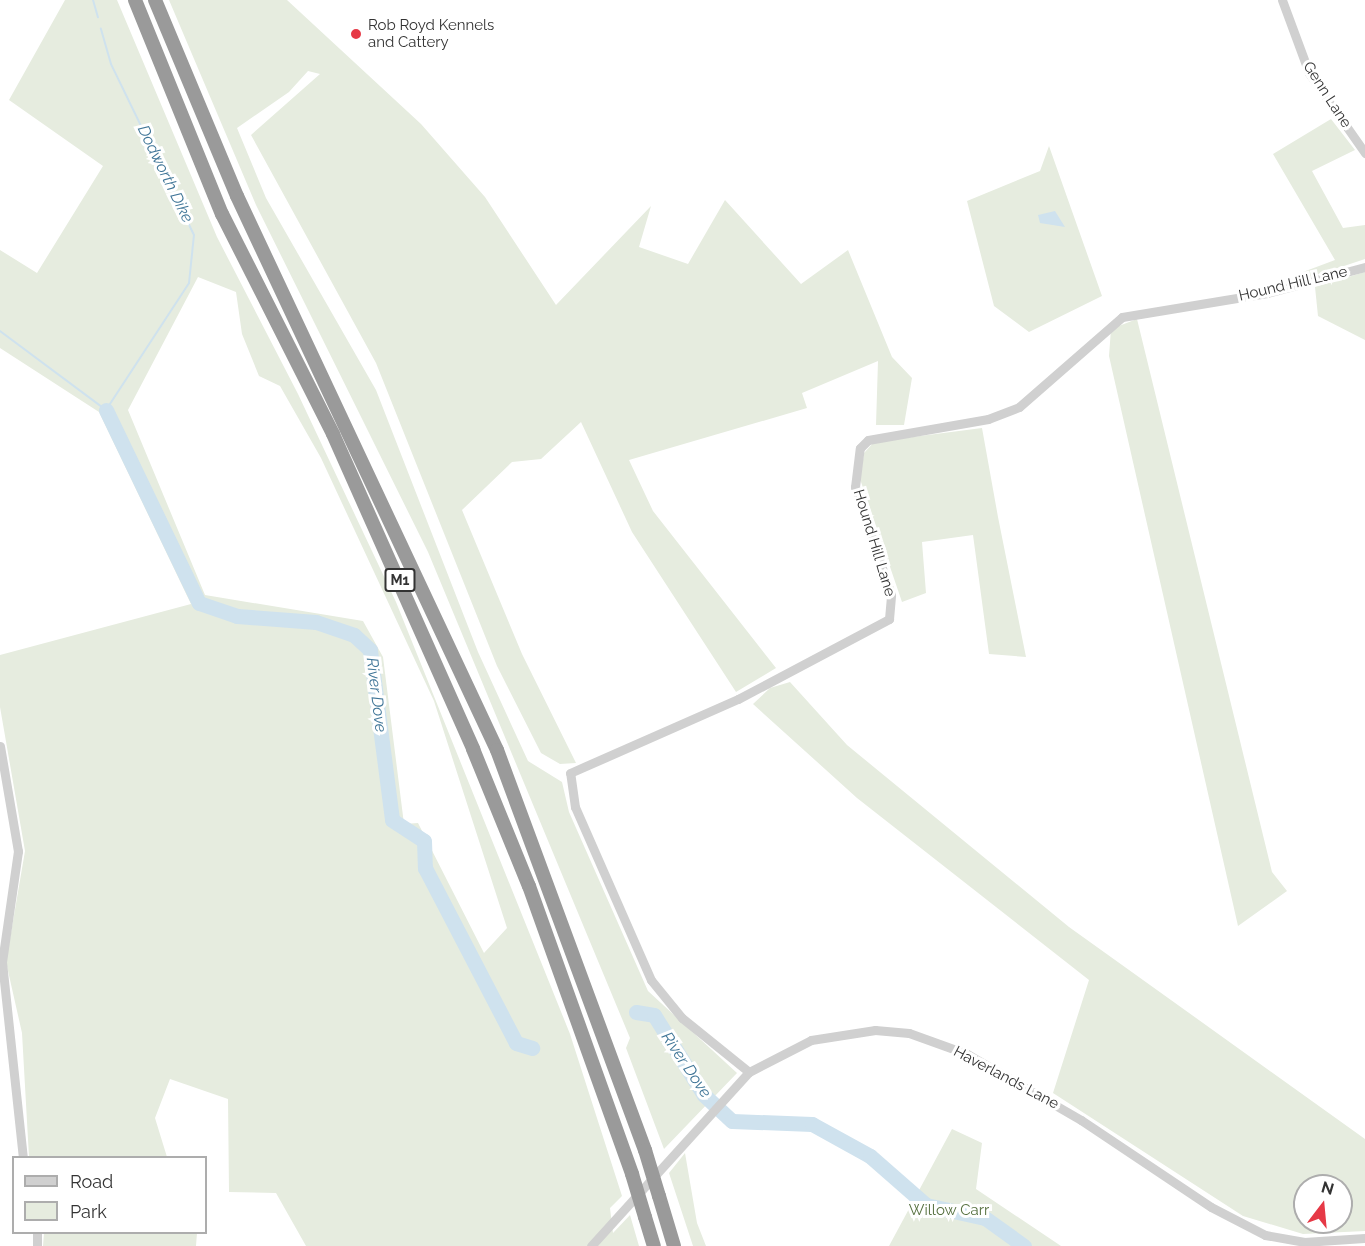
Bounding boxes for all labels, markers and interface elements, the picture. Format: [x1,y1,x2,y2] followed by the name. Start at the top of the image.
[368,16,494,51] place label: Rob Royd Kennels and Cattery
[349,27,363,41] marker: Rob Royd Kennels and Cattery
[1299,59,1355,131] street label: Genn Lane
[133,122,197,226] water label: Dodworth Dike
[1237,263,1349,305] street label: Hound Hill Lane
[849,487,899,599] street label: Hound Hill Lane
[384,569,416,591] road number: M1
[362,656,390,734] water label: River Dove
[657,1028,715,1102] water label: River Dove
[950,1043,1062,1113] street label: Haverlands Lane
[12,1156,207,1234] legend
[70,1171,113,1192] text: Road
[1293,1174,1353,1234] north arrow
[1319,1177,1336,1199] text: N
[70,1201,107,1222] text: Park
[909,1202,989,1220] park label: Willow Carr

